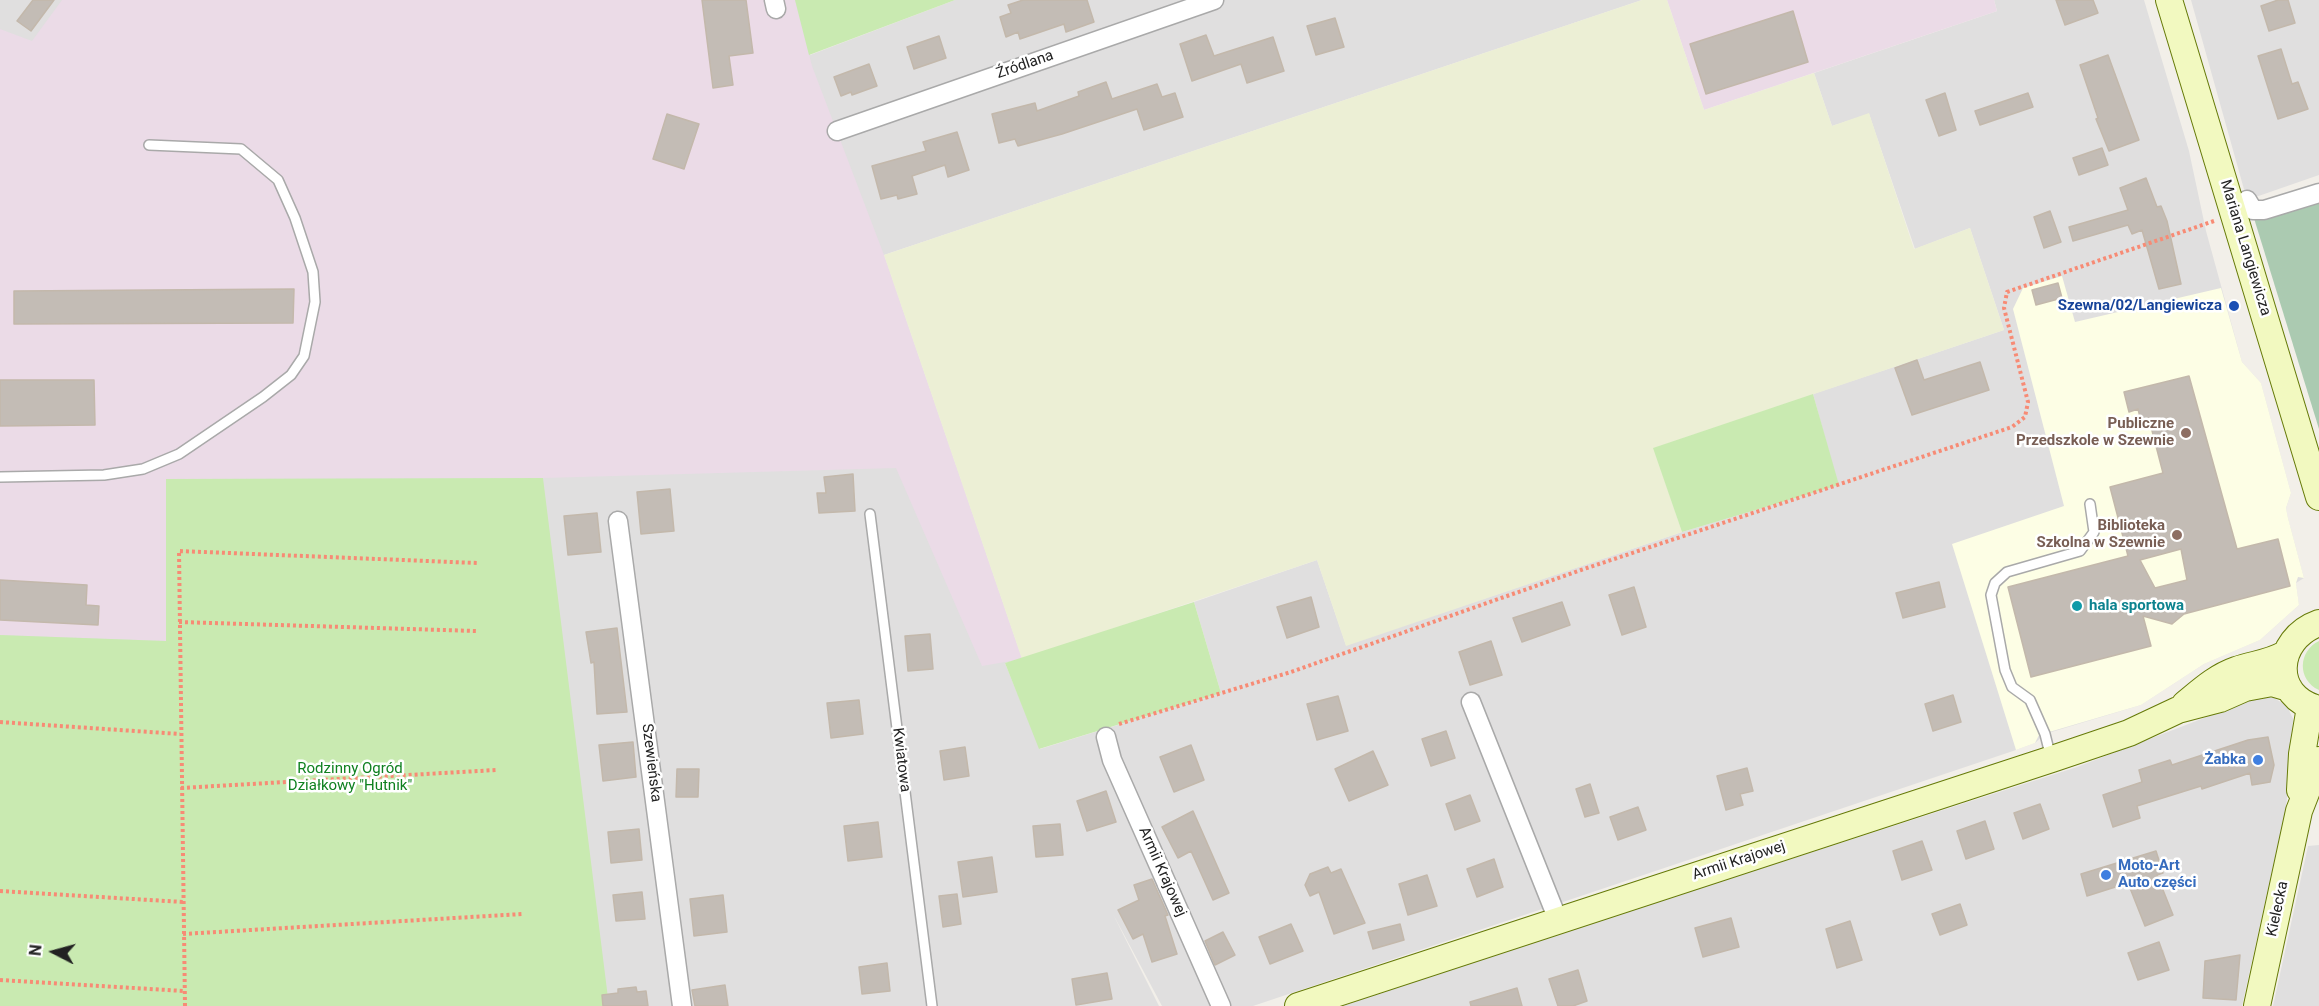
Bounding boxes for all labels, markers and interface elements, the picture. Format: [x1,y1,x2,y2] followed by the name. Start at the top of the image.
[994,47,1056,83] street label: Źródlana
[2216,178,2274,318] street label: Mariana Langiewicza
[2058,297,2222,315] place label: Szewna/02/Langiewicza
[2227,299,2241,313] marker: Szewna/02/Langiewicza
[2016,415,2174,450] place label: Publiczne Przedszkole w Szewnie
[2179,426,2193,440] marker: Publiczne Przedszkole w Szewnie
[2036,517,2165,552] place label: Biblioteka Szkolna w Szewnie
[2170,528,2184,542] marker: Biblioteka Szkolna w Szewnie
[2089,597,2184,615] place label: hala sportowa
[2070,599,2084,613] marker: hala sportowa
[637,723,665,803] street label: Szewieńska
[888,727,914,793] street label: Kwiatowa
[2204,751,2246,769] place label: Żabka
[2251,753,2265,767] marker: Żabka
[288,760,412,795] park label: Rodzinny Ogród Działkowy "Hutnik"
[1134,824,1190,920] street label: Armii Krajowej
[1690,838,1788,884] street label: Armii Krajowej
[2118,857,2196,892] place label: Moto-Art Auto części
[2099,868,2113,882] marker: Moto-Art Auto części
[2263,880,2293,938] street label: Kielecka
[24,922,84,982] north arrow
[26,943,46,957] text: N

